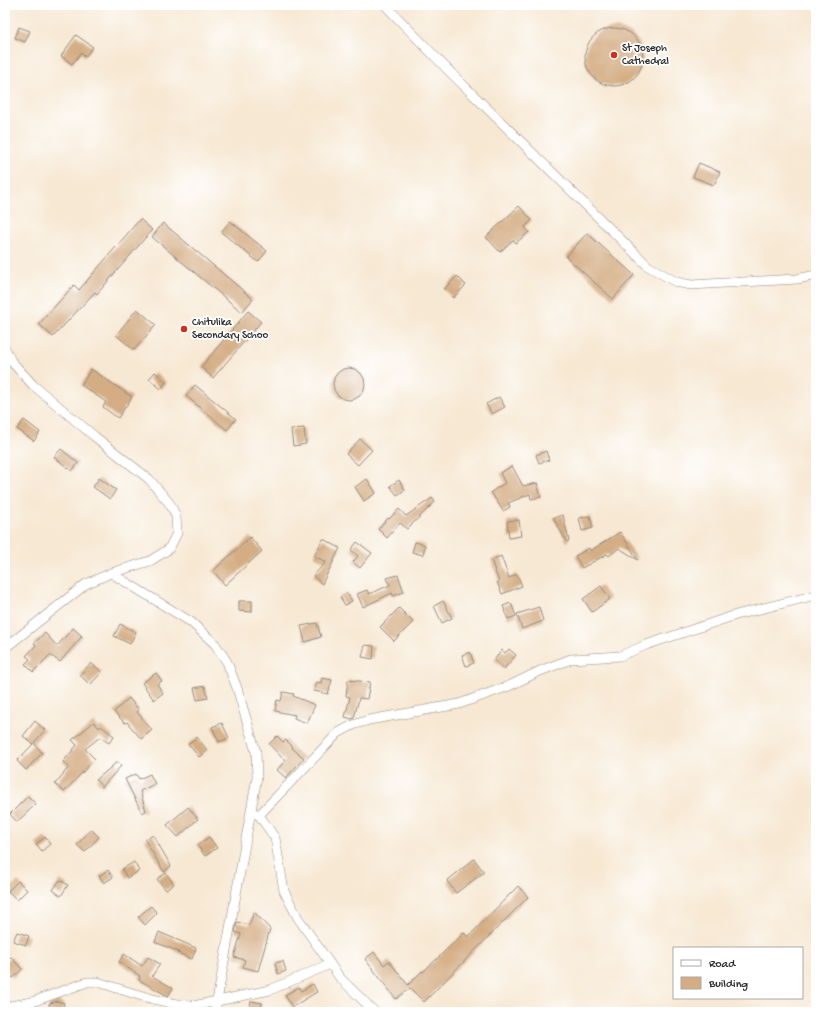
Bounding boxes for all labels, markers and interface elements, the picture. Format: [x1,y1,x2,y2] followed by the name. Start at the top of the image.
[622,43,670,68] place label: St Joseph Cathedral
[609,50,619,60] marker: St Joseph Cathedral
[192,317,268,342] place label: Chitulika Secondary Schoo
[179,324,189,334] marker: Chitulika Secondary Schoo
[673,947,803,999] legend
[709,958,736,972] text: Road
[708,978,748,992] text: Building

